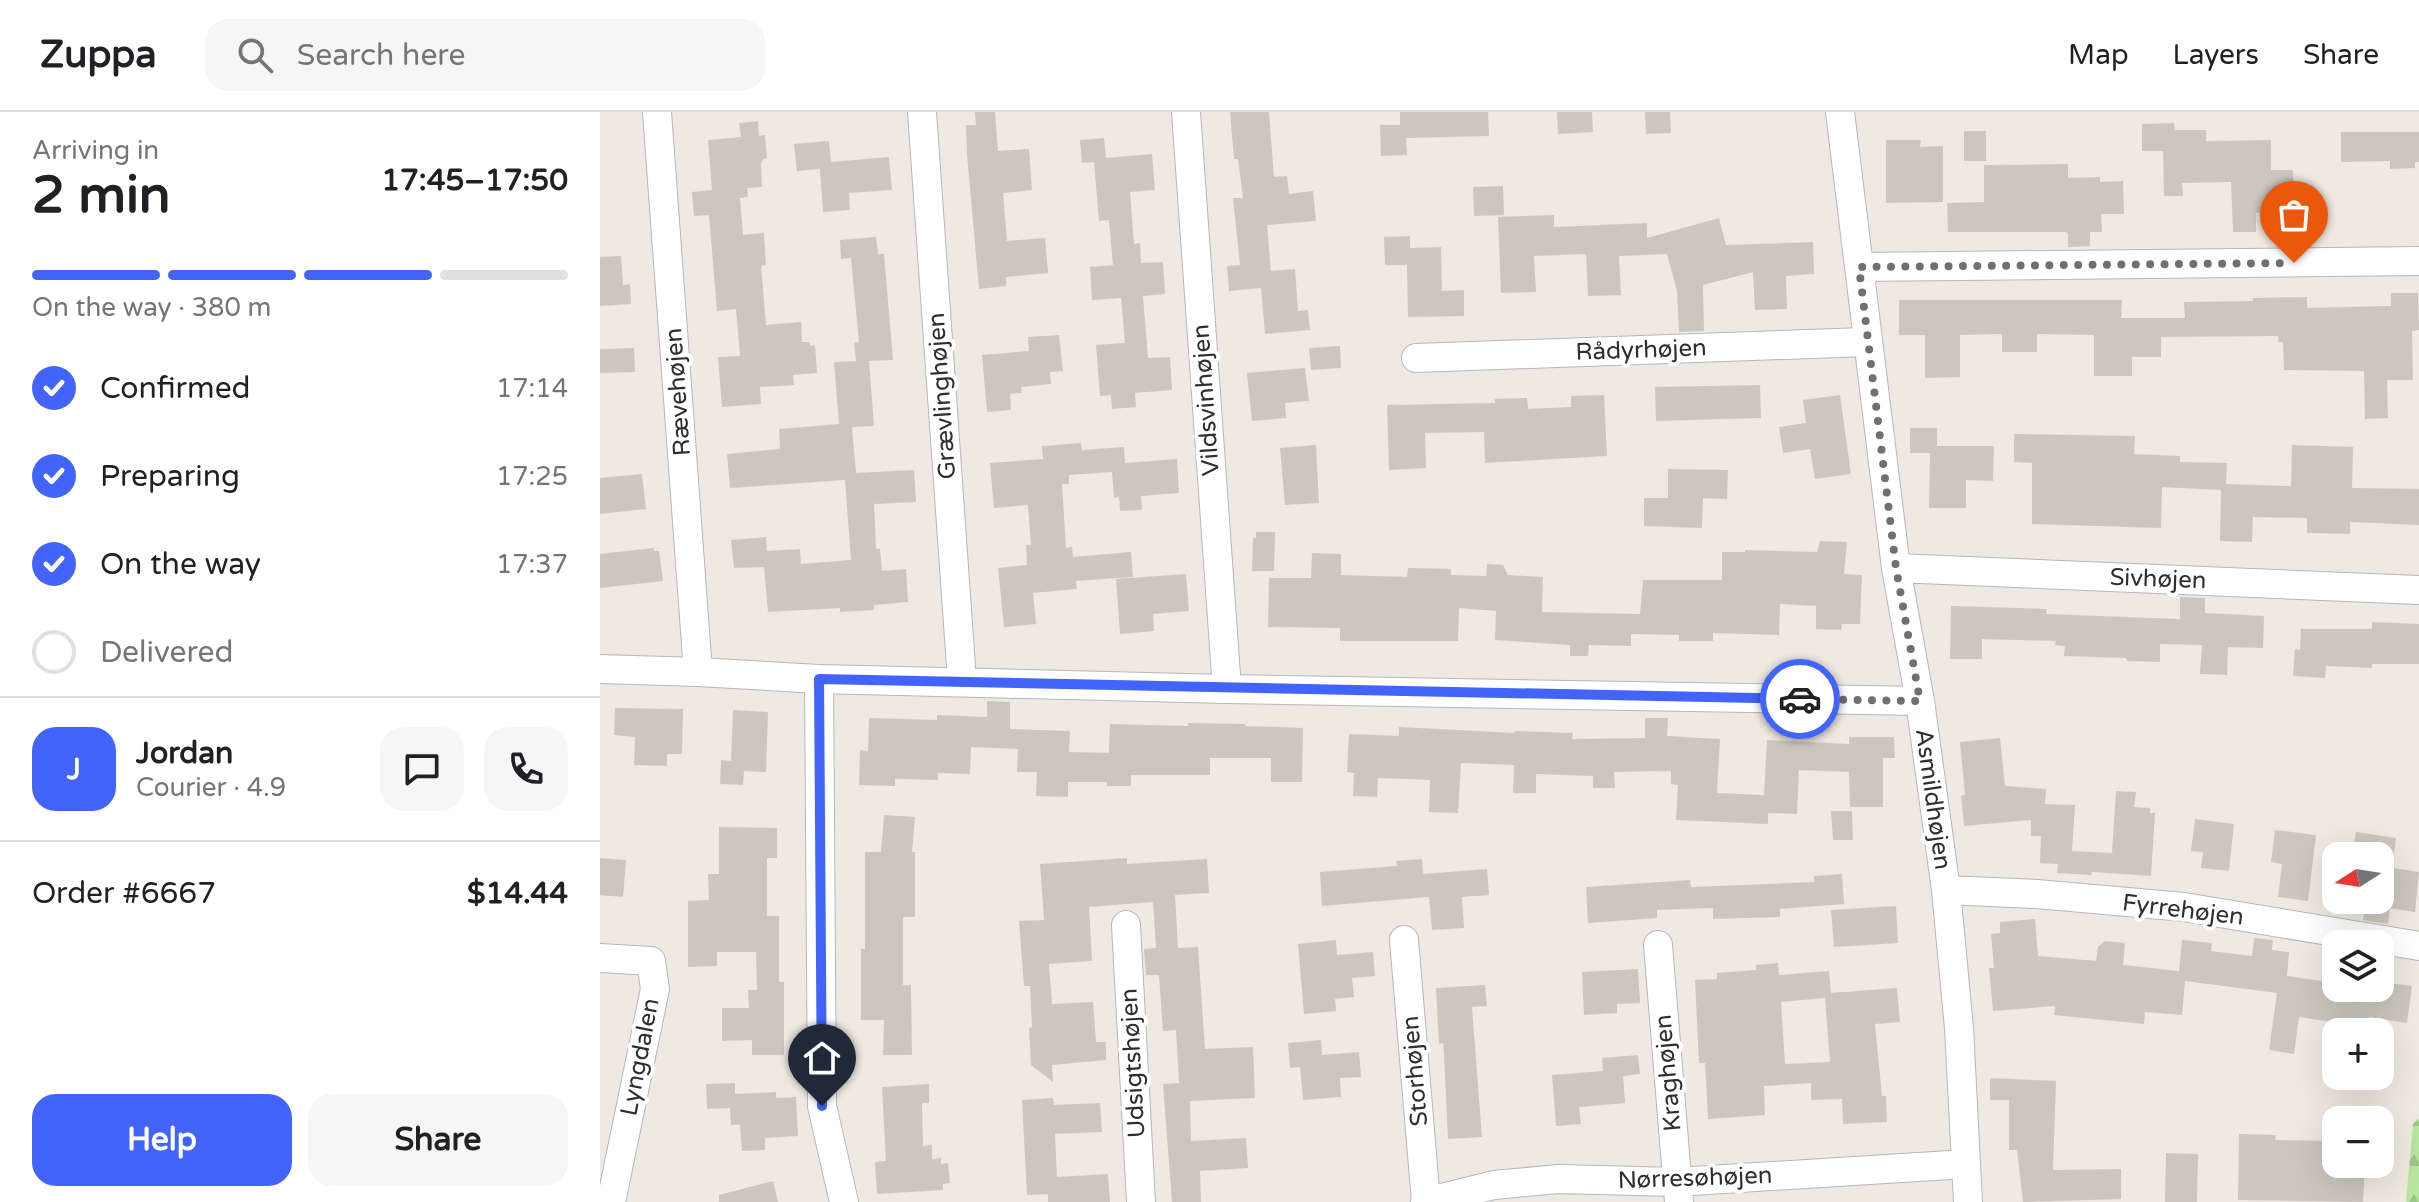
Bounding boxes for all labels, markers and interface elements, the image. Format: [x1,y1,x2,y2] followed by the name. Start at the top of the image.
[205,19,765,91] search box
[40,32,157,78] text: Zuppa
[233,33,277,77] icon: search
[297,37,465,74] text: Search here
[2068,38,2129,72] text: Map
[2173,38,2259,72] text: Layers
[2303,38,2379,72] text: Share
[32,135,159,166] text: Arriving in
[381,162,568,199] text: 17:45–17:50
[32,164,171,227] text: 2 min
[2260,181,2328,263] pin
[2272,193,2316,237] icon: bag
[32,292,271,323] text: On the way · 380 m
[922,312,962,480] street label: Grævlinghøjen
[1186,323,1226,477] street label: Vildsvinhøjen
[659,327,697,457] street label: Rævehøjen
[1575,333,1707,367] street label: Rådyrhøjen
[32,366,76,410] icon: check
[100,370,251,407] text: Confirmed
[496,373,568,404] text: 17:14
[32,454,76,498] icon: check
[100,458,240,495] text: Preparing
[496,461,568,492] text: 17:25
[32,542,76,586] icon: check
[100,546,261,583] text: On the way
[496,549,568,580] text: 17:37
[2109,563,2207,595] street label: Sivhøjen
[100,634,234,671] text: Delivered
[1760,659,1840,739] courier
[1778,677,1822,721] icon: car
[380,727,464,811] button: chat
[484,727,568,811] button: phone
[1909,727,1957,871] street label: Asmildhøjen
[136,735,233,772] text: Jordan
[67,751,81,788] text: J
[136,772,286,803] text: Courier · 4.9
[2322,842,2394,914] north arrow
[2322,842,2394,1178] map controls
[32,875,216,912] text: Order #6667
[467,875,568,912] text: $14.44
[2121,888,2245,932] street label: Fyrrehøjen
[2322,930,2394,1002] button: layers
[1115,987,1151,1139] street label: Udsigtshøjen
[614,996,666,1118] street label: Lyngdalen
[1648,1013,1688,1133] street label: Kraghøjen
[1396,1015,1434,1127] street label: Storhøjen
[2322,1018,2394,1090] button: +
[788,1024,856,1106] pin
[800,1036,844,1080] icon: home
[32,1094,292,1186] button: Help
[308,1094,568,1186] button: Share
[2322,1106,2394,1178] button: −
[1617,1161,1773,1195] street label: Nørresøhøjen

